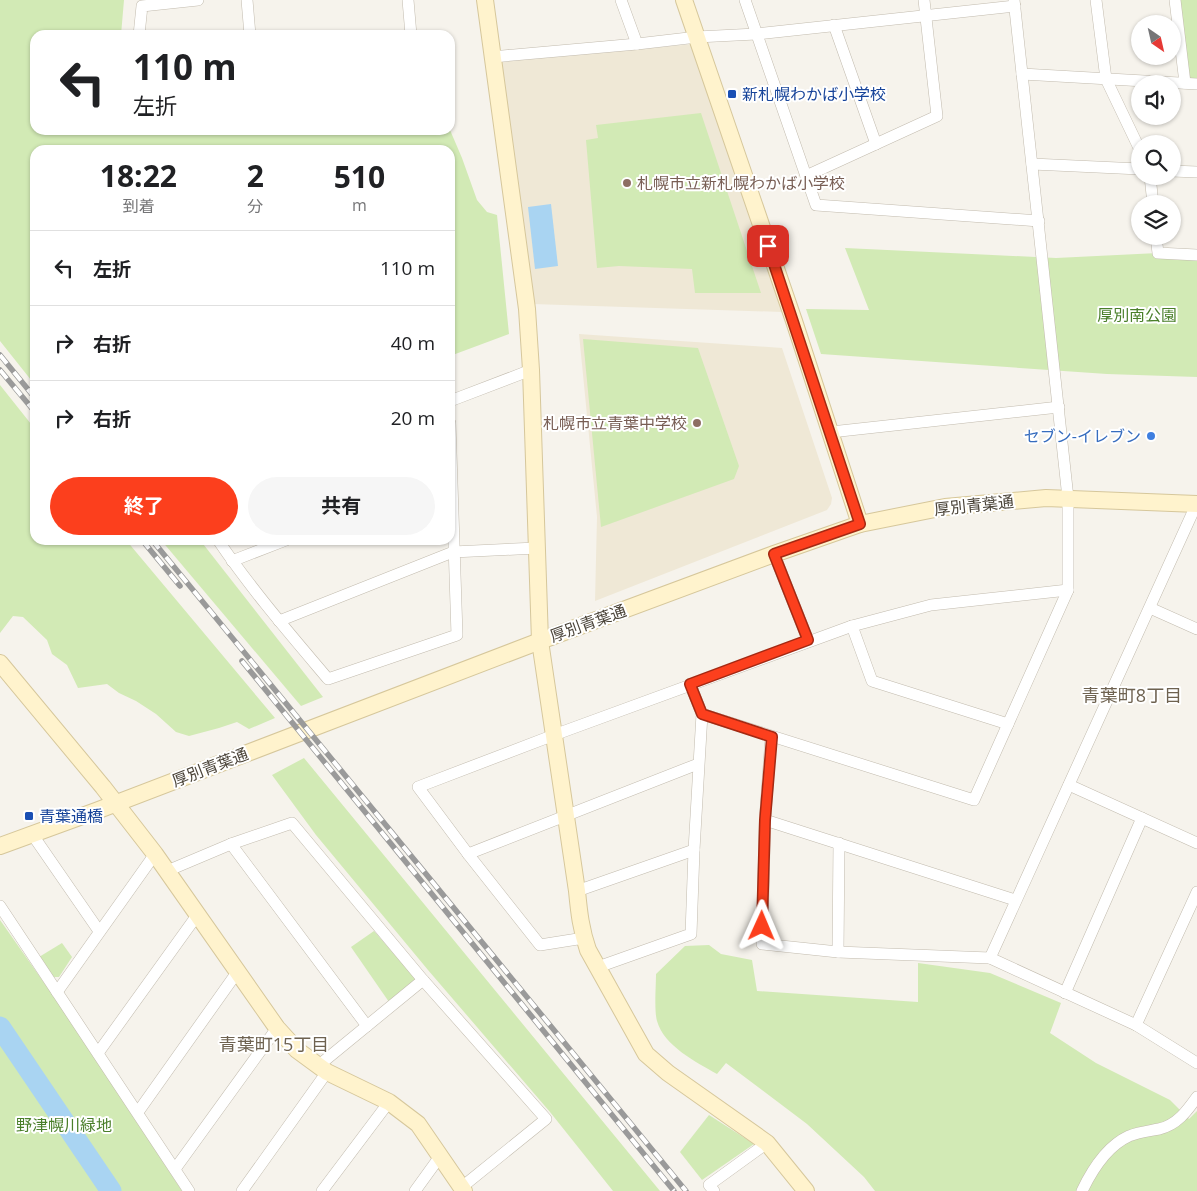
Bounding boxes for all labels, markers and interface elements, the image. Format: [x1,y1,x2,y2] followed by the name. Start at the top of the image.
[1131,15,1181,65] north arrow
[1131,15,1181,245] map controls
[133,43,237,90] text: 110 m
[50,50,115,115] icon: left
[1131,75,1181,125] button: sound
[742,83,886,105] place label: 新札幌わかば小学校
[726,88,738,100] marker: 新札幌わかば小学校
[133,90,177,120] text: 左折
[1131,135,1181,185] button: search
[100,155,177,196] text: 18:22
[247,155,264,196] text: 2
[334,156,385,197] text: 510
[637,172,845,194] place label: 札幌市立新札幌わかば小学校
[621,177,633,189] marker: 札幌市立新札幌わかば小学校
[352,194,367,216] text: m
[122,195,154,217] text: 到着
[247,195,263,217] text: 分
[1131,195,1181,245] button: layers
[747,225,789,267] pin
[754,232,782,260] icon: arrive
[50,254,78,282] icon: left
[380,255,435,281] text: 110 m
[93,256,131,282] text: 左折
[1097,304,1177,326] park label: 厚別南公園
[50,329,78,357] icon: right
[391,330,435,356] text: 40 m
[93,331,131,357] text: 右折
[50,404,78,432] icon: right
[391,405,435,431] text: 20 m
[93,406,131,432] text: 右折
[543,412,687,434] place label: 札幌市立青葉中学校
[691,417,703,429] marker: 札幌市立青葉中学校
[1024,425,1141,447] place label: セブン-イレブン
[1145,430,1157,442] marker: セブン-イレブン
[50,477,238,535] button: 終了
[248,477,435,535] button: 共有
[933,490,1015,520] street label: 厚別青葉通
[547,599,629,647] street label: 厚別青葉通
[1082,683,1182,707] district label: 青葉町8丁目
[169,742,251,792] street label: 厚別青葉通
[39,805,103,827] place label: 青葉通橋
[23,810,35,822] marker: 青葉通橋
[735,899,787,951] position arrow
[219,1032,329,1056] district label: 青葉町15丁目
[16,1114,112,1136] park label: 野津幌川緑地

